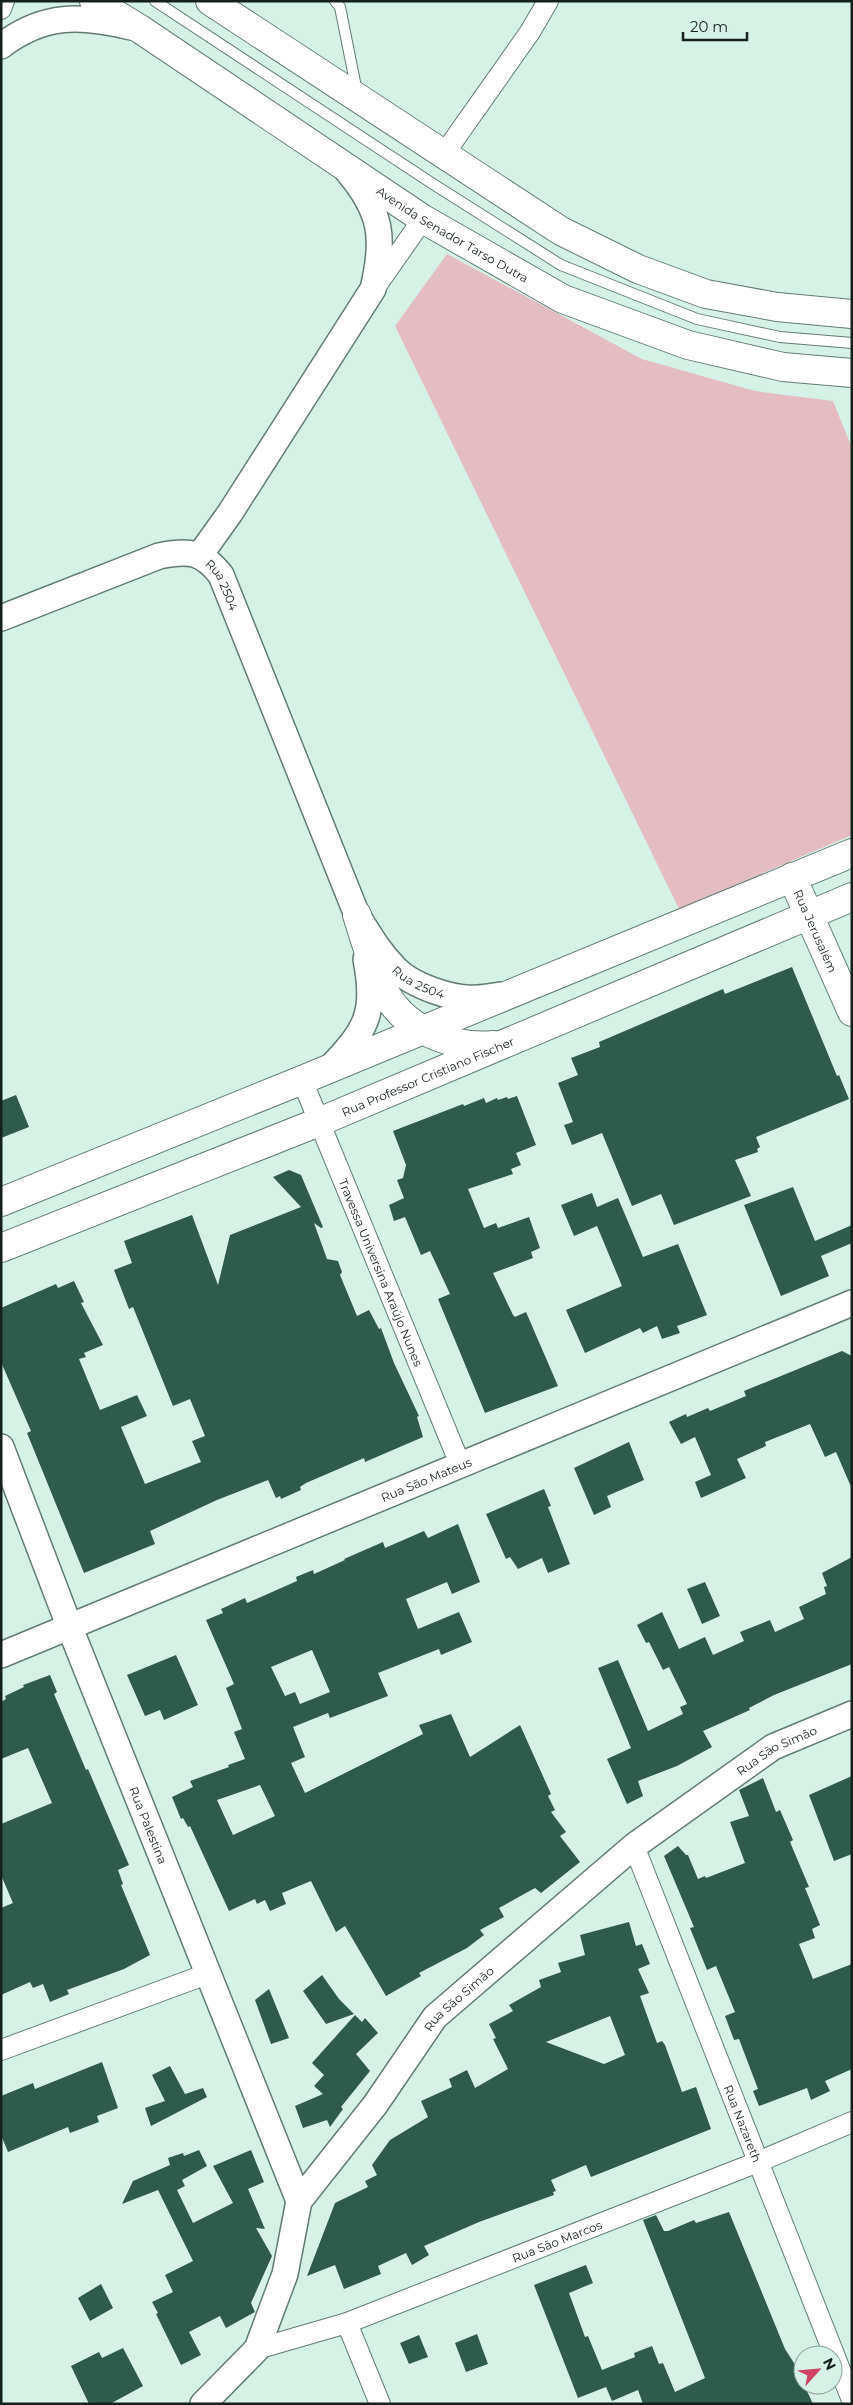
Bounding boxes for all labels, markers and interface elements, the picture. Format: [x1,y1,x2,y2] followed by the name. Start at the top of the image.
[683,10,747,42] scale bar
[690,17,728,36] text: 20 m
[374,183,531,285] street label: Avenida Senador Tarso Dutra
[203,556,242,613] street label: Rua 2504
[791,887,841,975] street label: Rua Jerusalém
[389,962,446,1001] street label: Rua 2504
[339,1033,516,1119] street label: Rua Professor Cristiano Fischer
[336,1176,426,1368] street label: Travessa Universina Araújo Nunes
[379,1454,474,1505] street label: Rua São Mateus
[733,1722,819,1778] street label: Rua São Simão
[127,1784,171,1866] street label: Rua Palestina
[420,1963,497,2034] street label: Rua São Simão
[721,2082,765,2164] street label: Rua Nazareth
[510,2216,604,2265] street label: Rua São Marcos
[793,2345,843,2395] north arrow
[819,2355,840,2373] text: N

